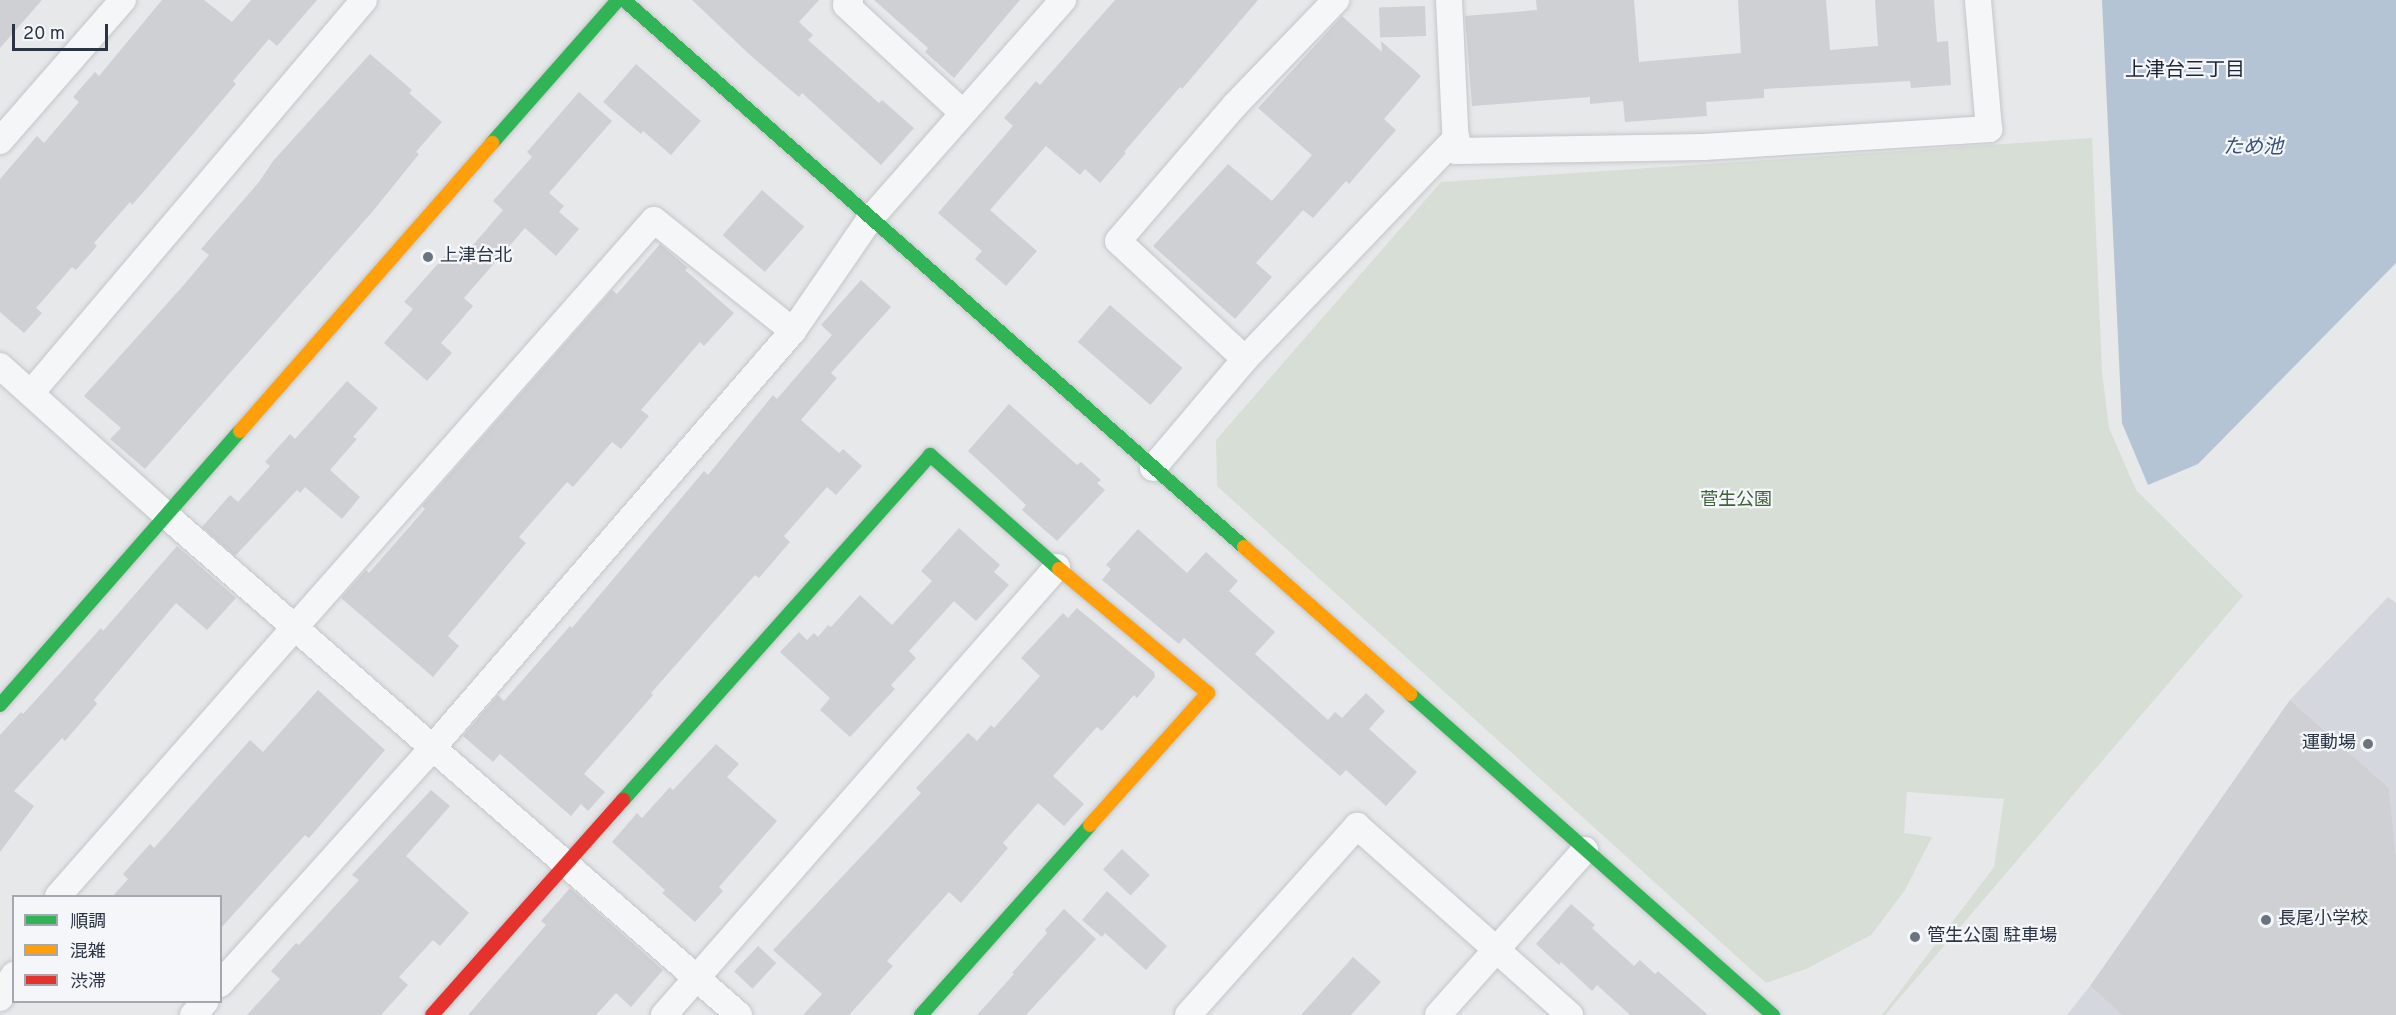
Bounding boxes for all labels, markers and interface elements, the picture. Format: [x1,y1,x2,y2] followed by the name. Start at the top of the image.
[15,12,111,50] scale bar
[23,23,65,46] text: 20 m
[2125,59,2245,83] district label: 上津台三丁目
[2223,136,2283,160] water label: ため池
[440,246,512,268] place label: 上津台北
[421,250,435,264] marker: 上津台北
[1700,490,1772,512] park label: 菅生公園
[2302,733,2356,755] place label: 運動場
[2361,737,2375,751] marker: 運動場
[12,895,222,1003] legend
[2278,909,2368,931] place label: 長尾小学校
[70,911,106,934] text: 順調
[2259,913,2273,927] marker: 長尾小学校
[1927,926,2057,948] place label: 管生公園 駐車場
[1908,930,1922,944] marker: 管生公園 駐車場
[70,941,106,964] text: 混雑
[70,971,106,994] text: 渋滞

